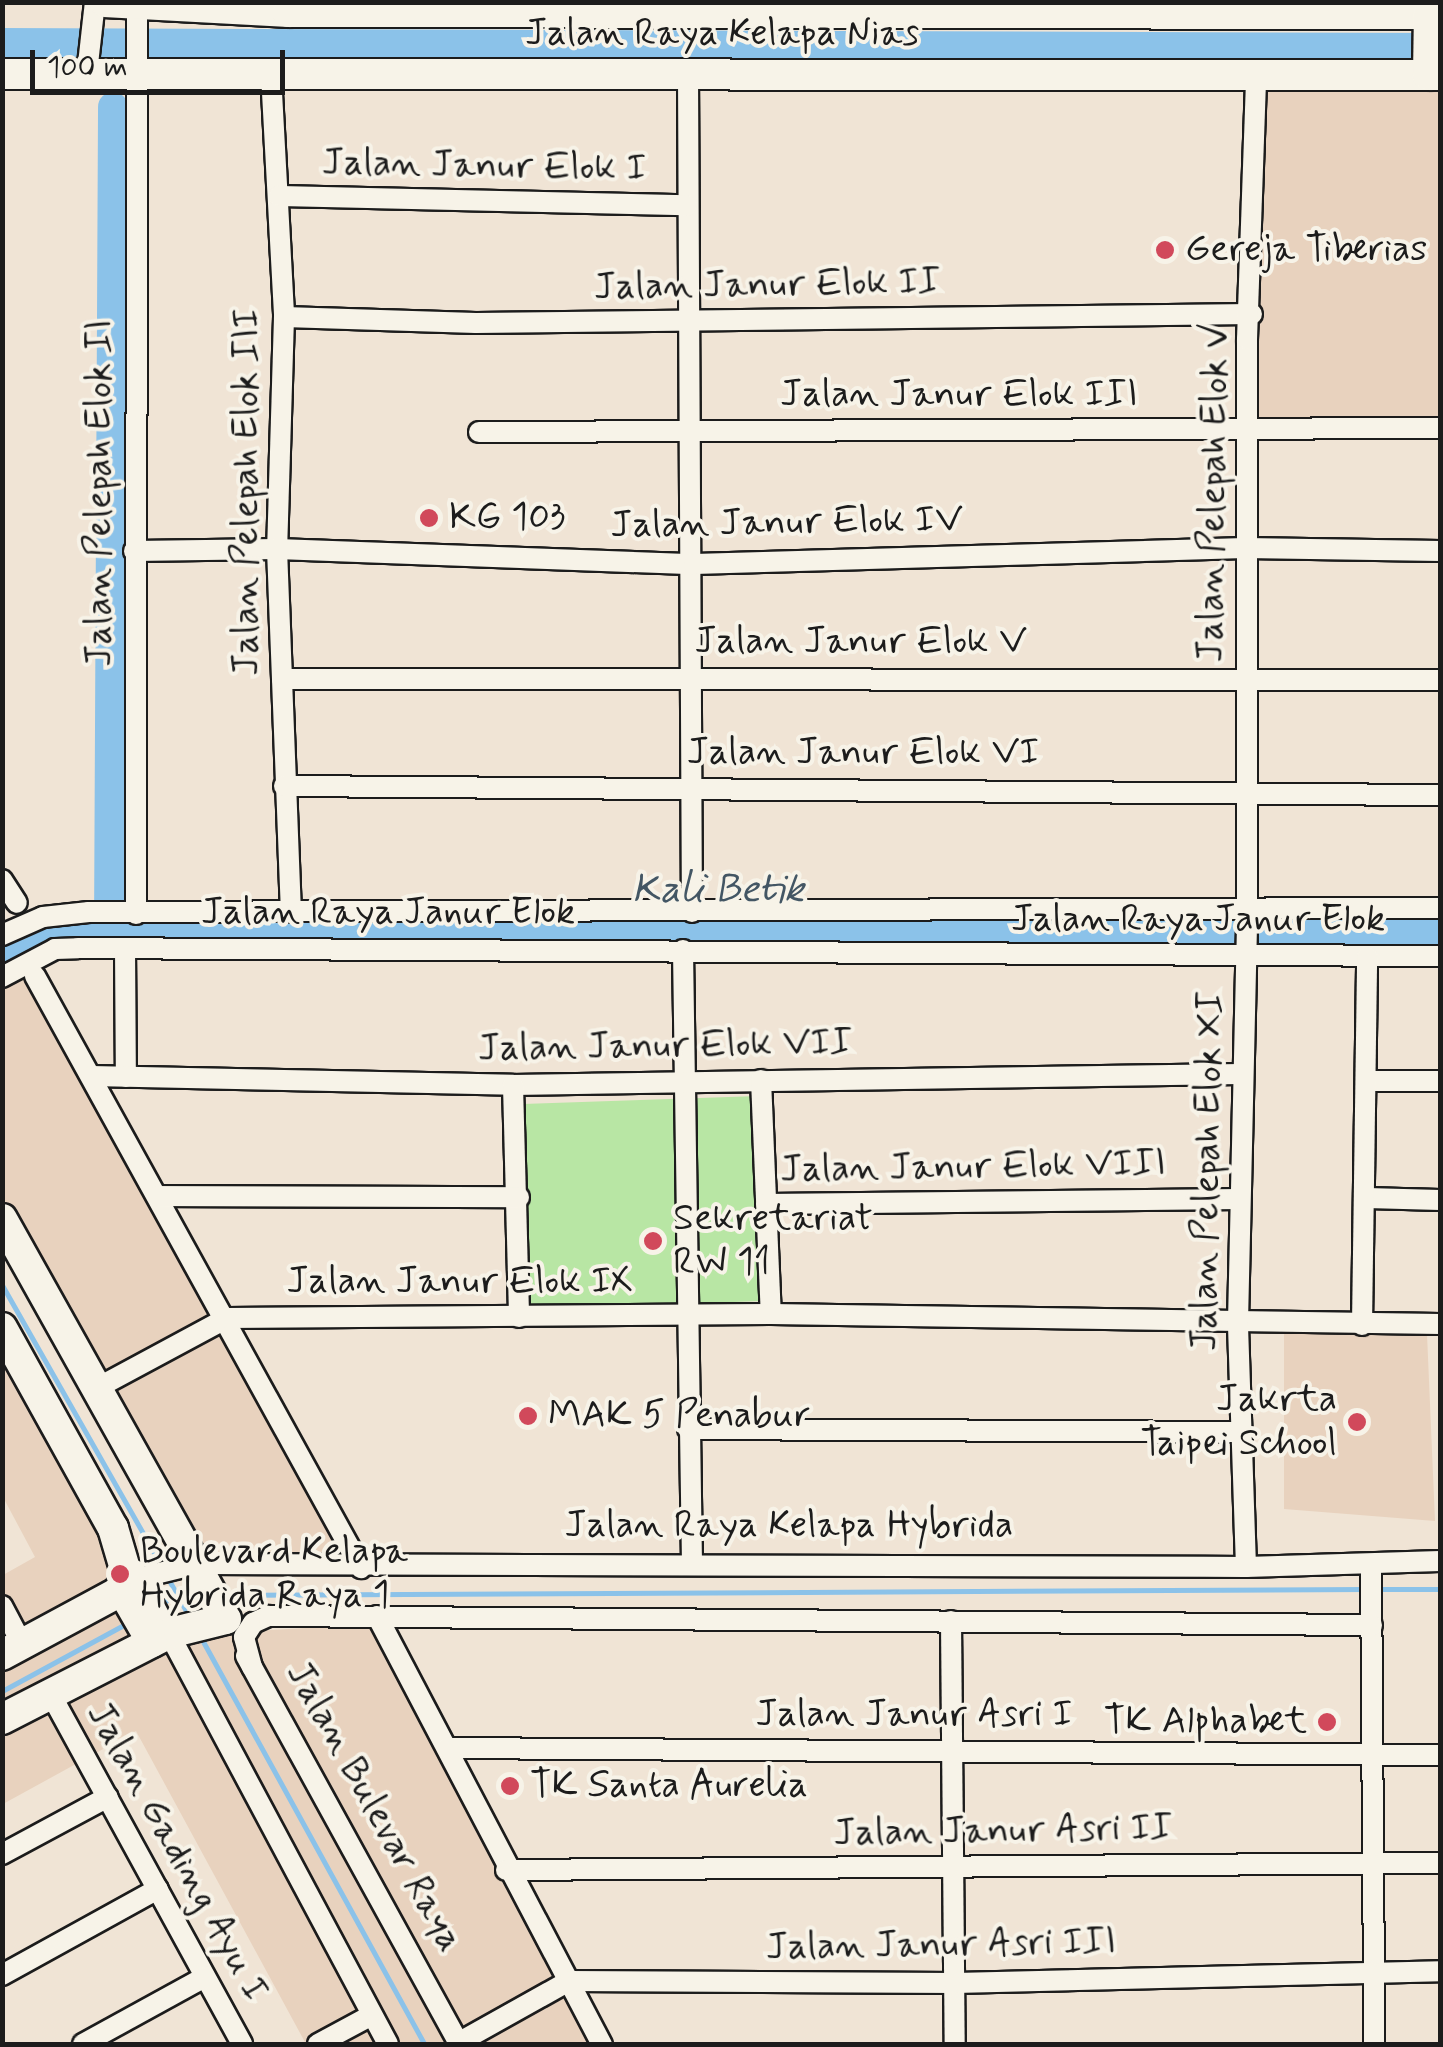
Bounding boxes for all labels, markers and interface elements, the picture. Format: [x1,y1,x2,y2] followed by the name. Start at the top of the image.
[528,11,916,57] street label: Jalan Raya Kelapa Nias
[35,30,290,92] scale bar
[47,48,128,87] text: 100 m
[327,140,641,192] street label: Jalan Janur Elok I
[1185,227,1427,273] place label: Gereja Tiberias
[1154,239,1176,261] marker: Gereja Tiberias
[599,259,935,311] street label: Jalan Janur Elok II
[224,306,270,678] street label: Jalan Pelepah Elok III
[77,312,123,674] street label: Jalan Pelepah Elok II
[1188,321,1240,665] street label: Jalan Pelepah Elok V
[786,372,1132,418] street label: Jalan Janur Elok III
[449,495,566,541] place label: KG 103
[618,497,956,549] street label: Jalan Janur Elok IV
[418,507,440,529] marker: KG 103
[702,619,1020,665] street label: Jalan Janur Elok V
[694,730,1032,776] street label: Jalan Janur Elok VI
[632,866,804,914] water label: Kali Betik
[201,890,575,936] street label: Jalan Raya Janur Elok
[1011,897,1385,943] street label: Jalan Raya Janur Elok
[1182,989,1234,1353] street label: Jalan Pelepah Elok XI
[485,1020,845,1072] street label: Jalan Janur Elok VII
[787,1141,1159,1193] street label: Jalan Janur Elok VIII
[673,1196,873,1286] place label: Sekretariat RW 11
[642,1230,664,1252] marker: Sekretariat RW 11
[291,1259,629,1305] street label: Jalan Janur Elok IX
[1140,1377,1337,1466] place label: Jakrta Taipei School
[548,1393,811,1439] place label: MAK 5 Penabur
[517,1405,539,1427] marker: MAK 5 Penabur
[1346,1411,1368,1433] marker: Jakrta Taipei School
[567,1503,1011,1549] street label: Jalan Raya Kelapa Hybrida
[140,1529,411,1618] place label: Boulevard Kelapa Hybrida Raya 1
[109,1563,131,1585] marker: Boulevard Kelapa Hybrida Raya 1
[276,1655,472,1959] street label: Jalan Bulevar Raya
[758,1692,1070,1738] street label: Jalan Janur Asri I
[1103,1699,1307,1745] place label: TK Alphabet
[79,1700,275,2004] street label: Jalan Gading Ayu I
[1316,1711,1338,1733] marker: TK Alphabet
[530,1763,808,1809] place label: TK Santa Aurelia
[499,1775,521,1797] marker: TK Santa Aurelia
[836,1805,1170,1857] street label: Jalan Janur Asri II
[768,1919,1114,1971] street label: Jalan Janur Asri III

